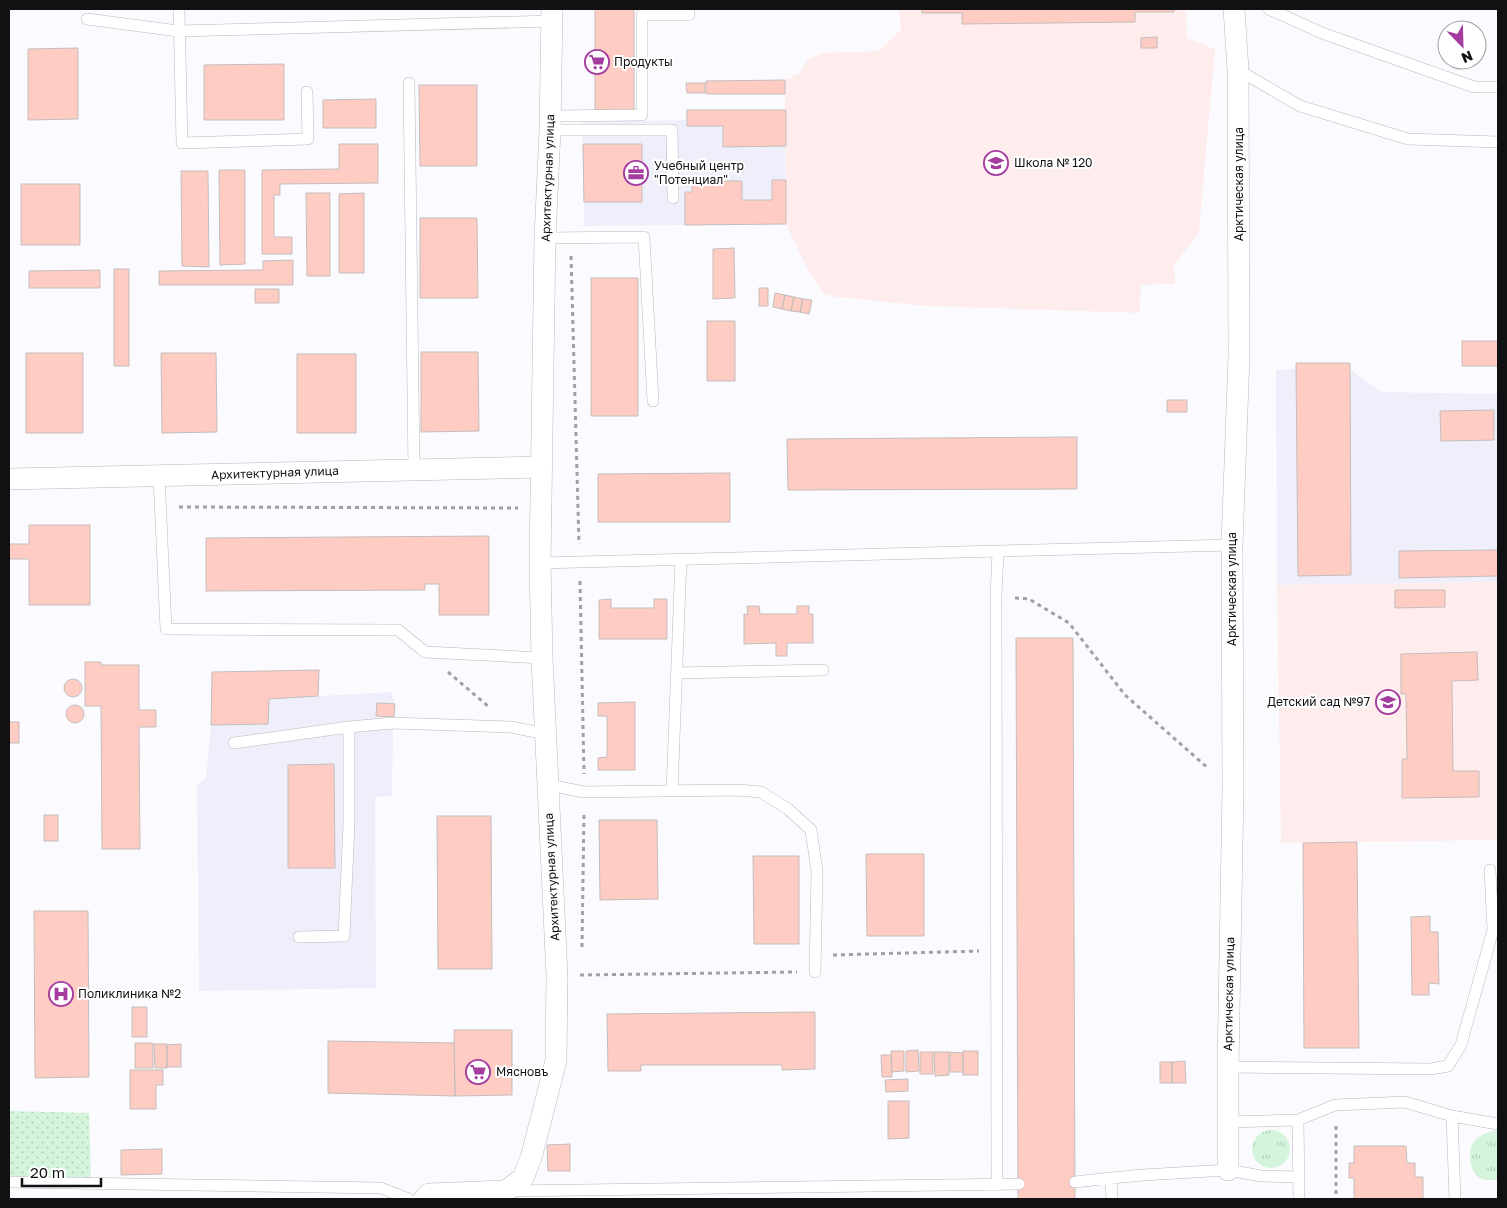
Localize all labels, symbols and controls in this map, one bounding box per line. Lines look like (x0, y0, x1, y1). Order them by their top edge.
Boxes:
north arrow (1437, 20, 1487, 70)
text: N (1459, 48, 1475, 67)
supermarket icon: Продукты (584, 49, 610, 75)
place label: Продукты (614, 54, 673, 69)
street label: Архитектурная улица (538, 114, 557, 242)
street label: Арктическая улица (1231, 127, 1246, 241)
school or university icon: Школа № 120 (983, 150, 1009, 176)
place label: Школа № 120 (1014, 155, 1093, 170)
place label: Учебный центр "Потенциал" (654, 158, 744, 187)
office icon: Учебный центр "Потенциал" (623, 160, 649, 186)
street label: Архитектурная улица (211, 463, 339, 482)
street label: Арктическая улица (1224, 532, 1239, 646)
school or university icon: Детский сад №97 (1375, 689, 1401, 715)
place label: Детский сад №97 (1267, 694, 1370, 709)
street label: Архитектурная улица (541, 813, 562, 941)
street label: Арктическая улица (1220, 937, 1237, 1051)
hospital icon: Поликлиника №2 (48, 981, 74, 1007)
place label: Поликлиника №2 (78, 986, 181, 1001)
supermarket icon: Мясновъ (465, 1059, 491, 1085)
place label: Мясновъ (496, 1064, 548, 1079)
scale bar (22, 1156, 101, 1188)
text: 20 m (30, 1163, 65, 1181)

